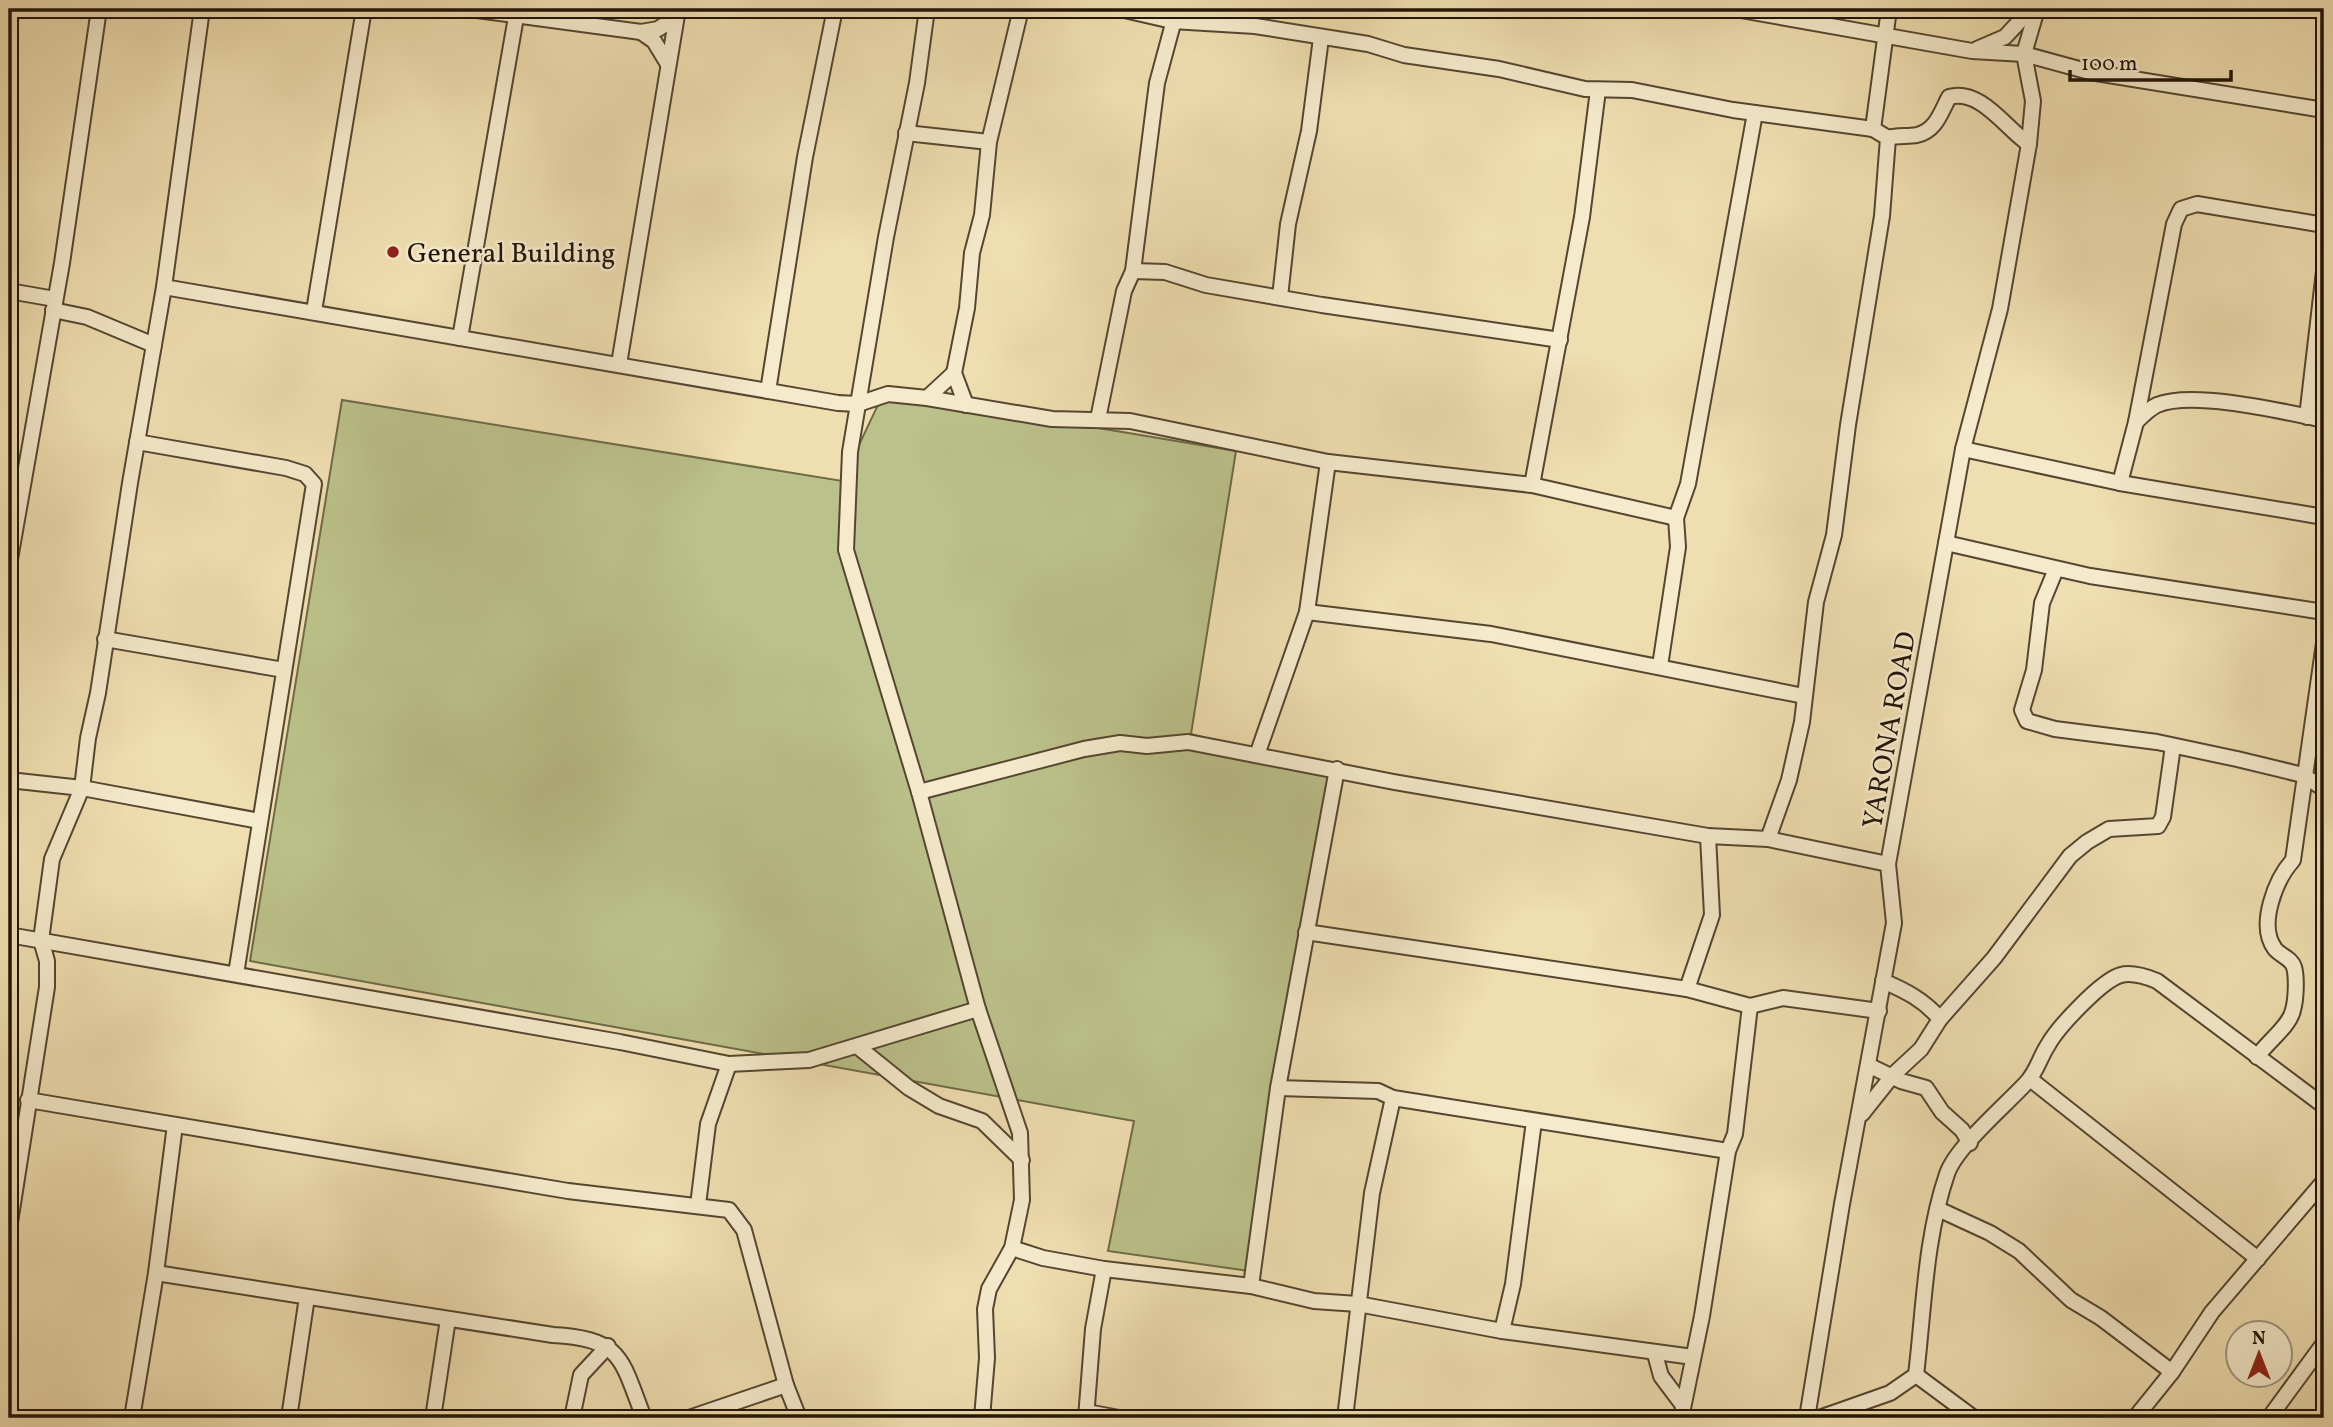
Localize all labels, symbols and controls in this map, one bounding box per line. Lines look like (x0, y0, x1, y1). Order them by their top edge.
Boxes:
scale bar (2070, 38, 2232, 82)
text: 100 m (2081, 50, 2138, 79)
place label: General Building (407, 235, 616, 274)
marker: General Building (385, 244, 401, 260)
street label: YARONA ROAD (1854, 629, 1927, 832)
north arrow (2224, 1318, 2294, 1388)
text: N (2252, 1326, 2266, 1352)

